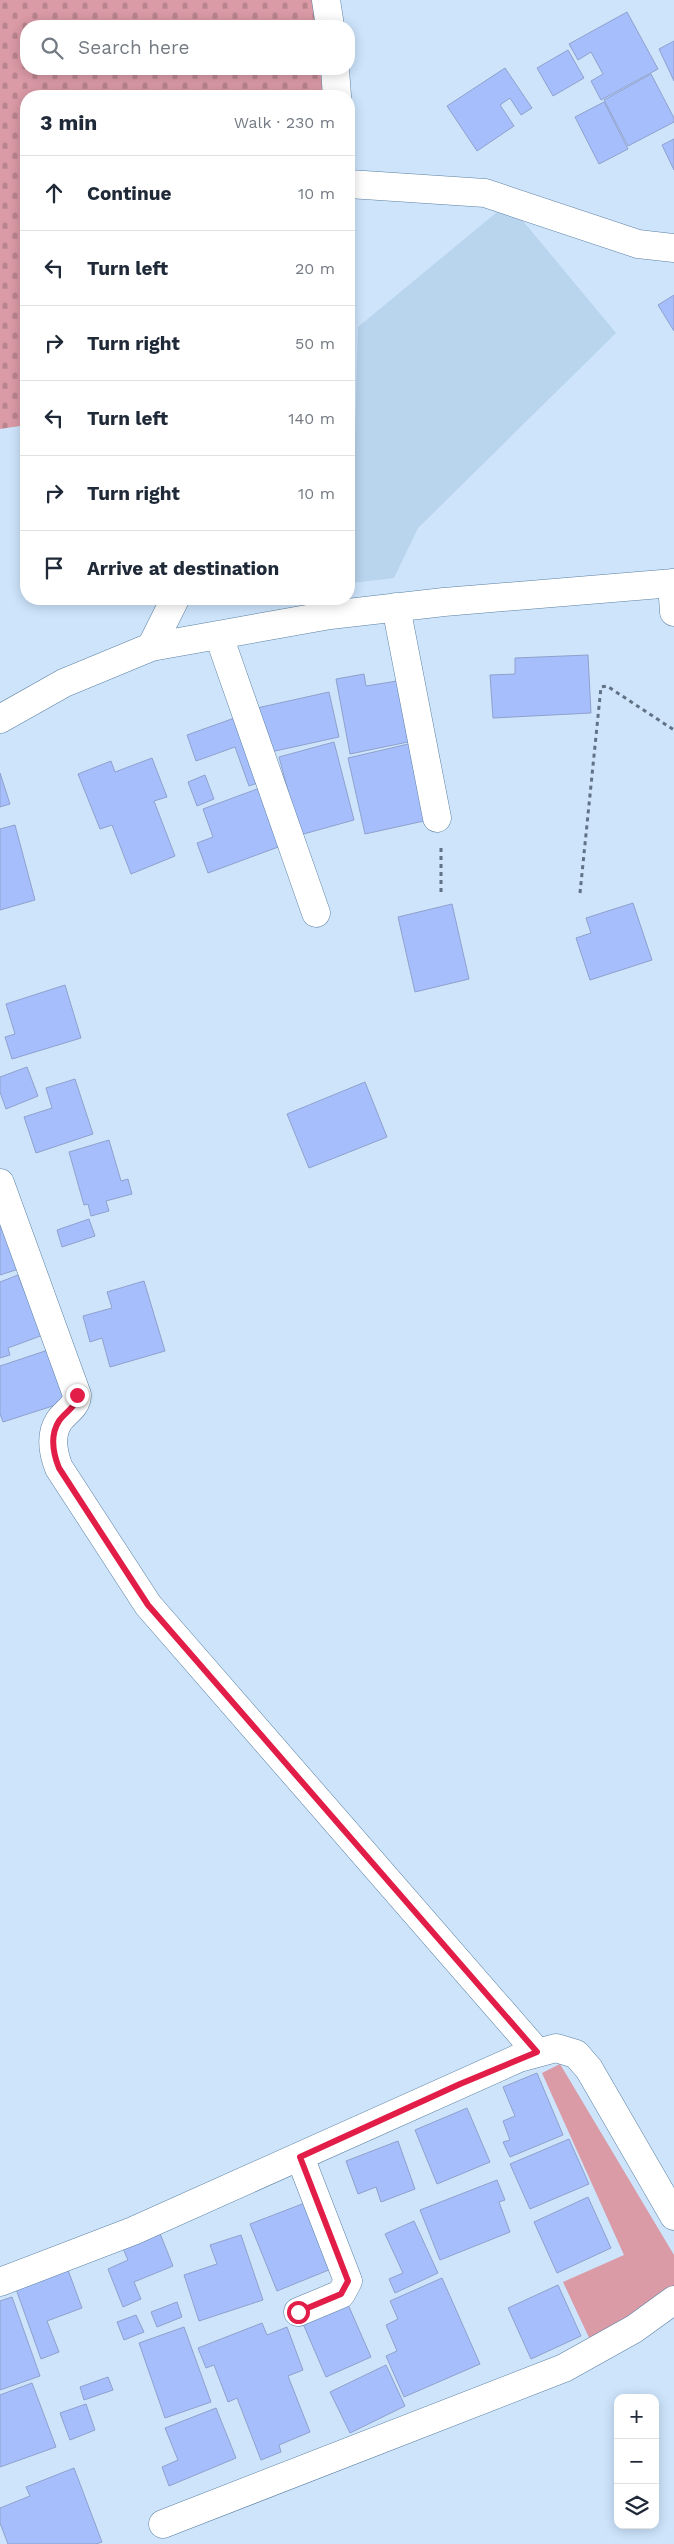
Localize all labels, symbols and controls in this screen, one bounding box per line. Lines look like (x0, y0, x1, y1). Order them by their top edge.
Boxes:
search box (20, 20, 355, 75)
icon: search (38, 34, 66, 62)
text: Search here (78, 36, 189, 59)
text: 3 min (40, 110, 97, 135)
text: Walk · 230 m (234, 113, 335, 132)
icon: ahead (40, 179, 68, 207)
text: Continue (87, 182, 171, 205)
text: 10 m (298, 184, 335, 203)
icon: left (40, 254, 68, 282)
text: Turn left (87, 257, 168, 280)
text: 20 m (295, 259, 335, 278)
icon: right (40, 329, 68, 357)
text: Turn right (87, 332, 180, 355)
text: 50 m (295, 334, 335, 353)
icon: left (40, 404, 68, 432)
text: Turn left (87, 407, 168, 430)
text: 140 m (288, 409, 335, 428)
icon: right (40, 479, 68, 507)
text: Turn right (87, 482, 180, 505)
text: 10 m (298, 484, 335, 503)
icon: arrive (40, 554, 68, 582)
text: Arrive at destination (87, 557, 279, 580)
route end (66, 1384, 89, 1407)
route start (287, 2301, 310, 2324)
map controls (614, 2394, 659, 2529)
button: + (614, 2394, 659, 2439)
button: − (614, 2439, 659, 2484)
button: layers (614, 2484, 659, 2529)

